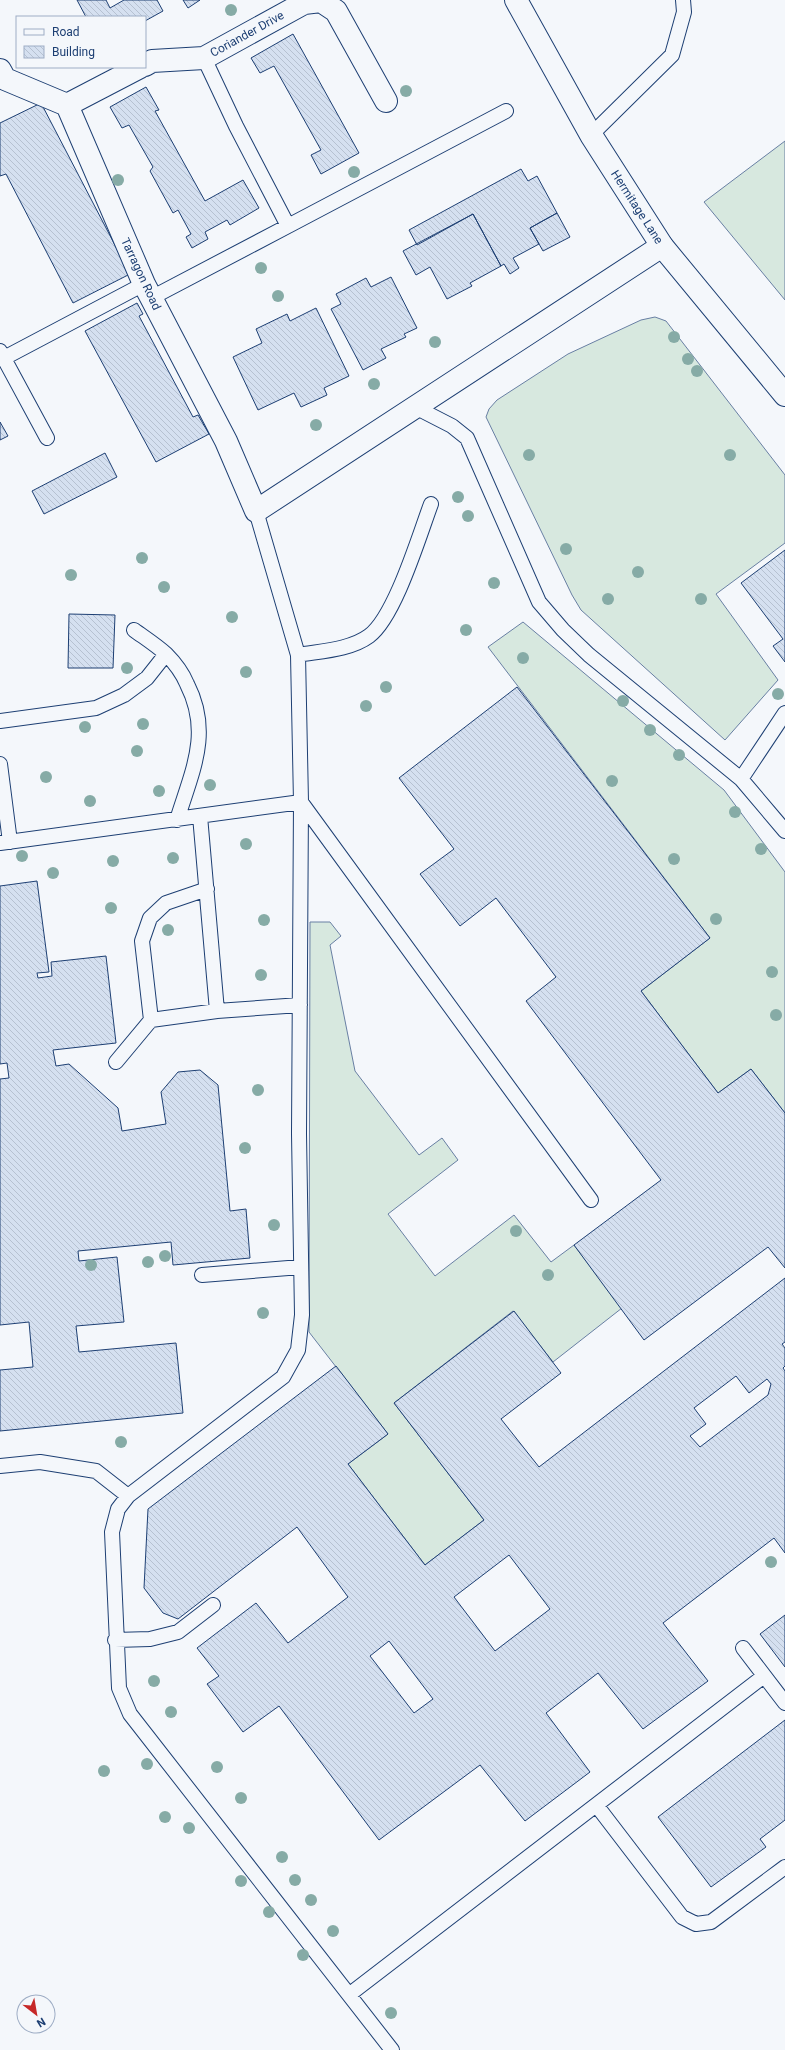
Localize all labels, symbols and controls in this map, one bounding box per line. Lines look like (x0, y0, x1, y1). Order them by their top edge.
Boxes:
street label: Coriander Drive (208, 8, 286, 60)
legend (16, 16, 146, 68)
text: Road (52, 25, 80, 39)
text: Building (52, 45, 95, 59)
street label: Hermitage Lane (608, 168, 666, 246)
street label: Tarragon Road (118, 236, 164, 312)
north arrow (16, 1994, 56, 2034)
text: N (34, 2015, 48, 2030)

